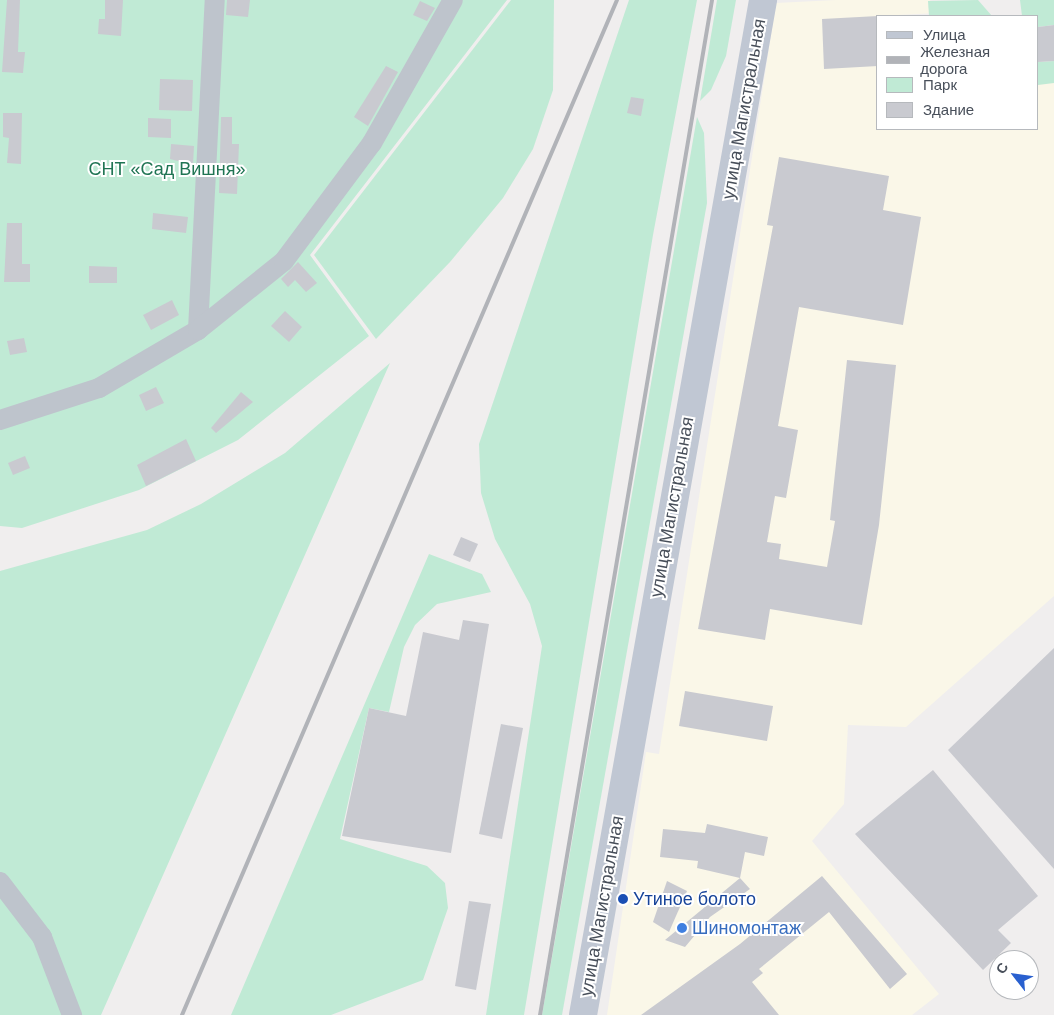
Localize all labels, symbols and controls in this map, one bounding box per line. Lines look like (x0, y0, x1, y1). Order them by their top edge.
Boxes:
legend (876, 15, 1039, 130)
street label: улица Магистральная (717, 17, 771, 201)
text: Улица (923, 26, 966, 43)
text: Железная дорога (920, 43, 990, 77)
text: Парк (923, 76, 957, 93)
text: Здание (923, 101, 974, 118)
park label: СНТ «Сад Вишня» (89, 158, 245, 180)
street label: улица Магистральная (645, 415, 699, 599)
street label: улица Магистральная (575, 814, 629, 998)
place label: Утиное болото (633, 888, 756, 910)
marker: Утиное болото (617, 893, 629, 905)
place label: Шиномонтаж (692, 917, 801, 939)
marker: Шиномонтаж (676, 922, 688, 934)
north arrow (989, 950, 1039, 1000)
text: С (992, 960, 1011, 976)

